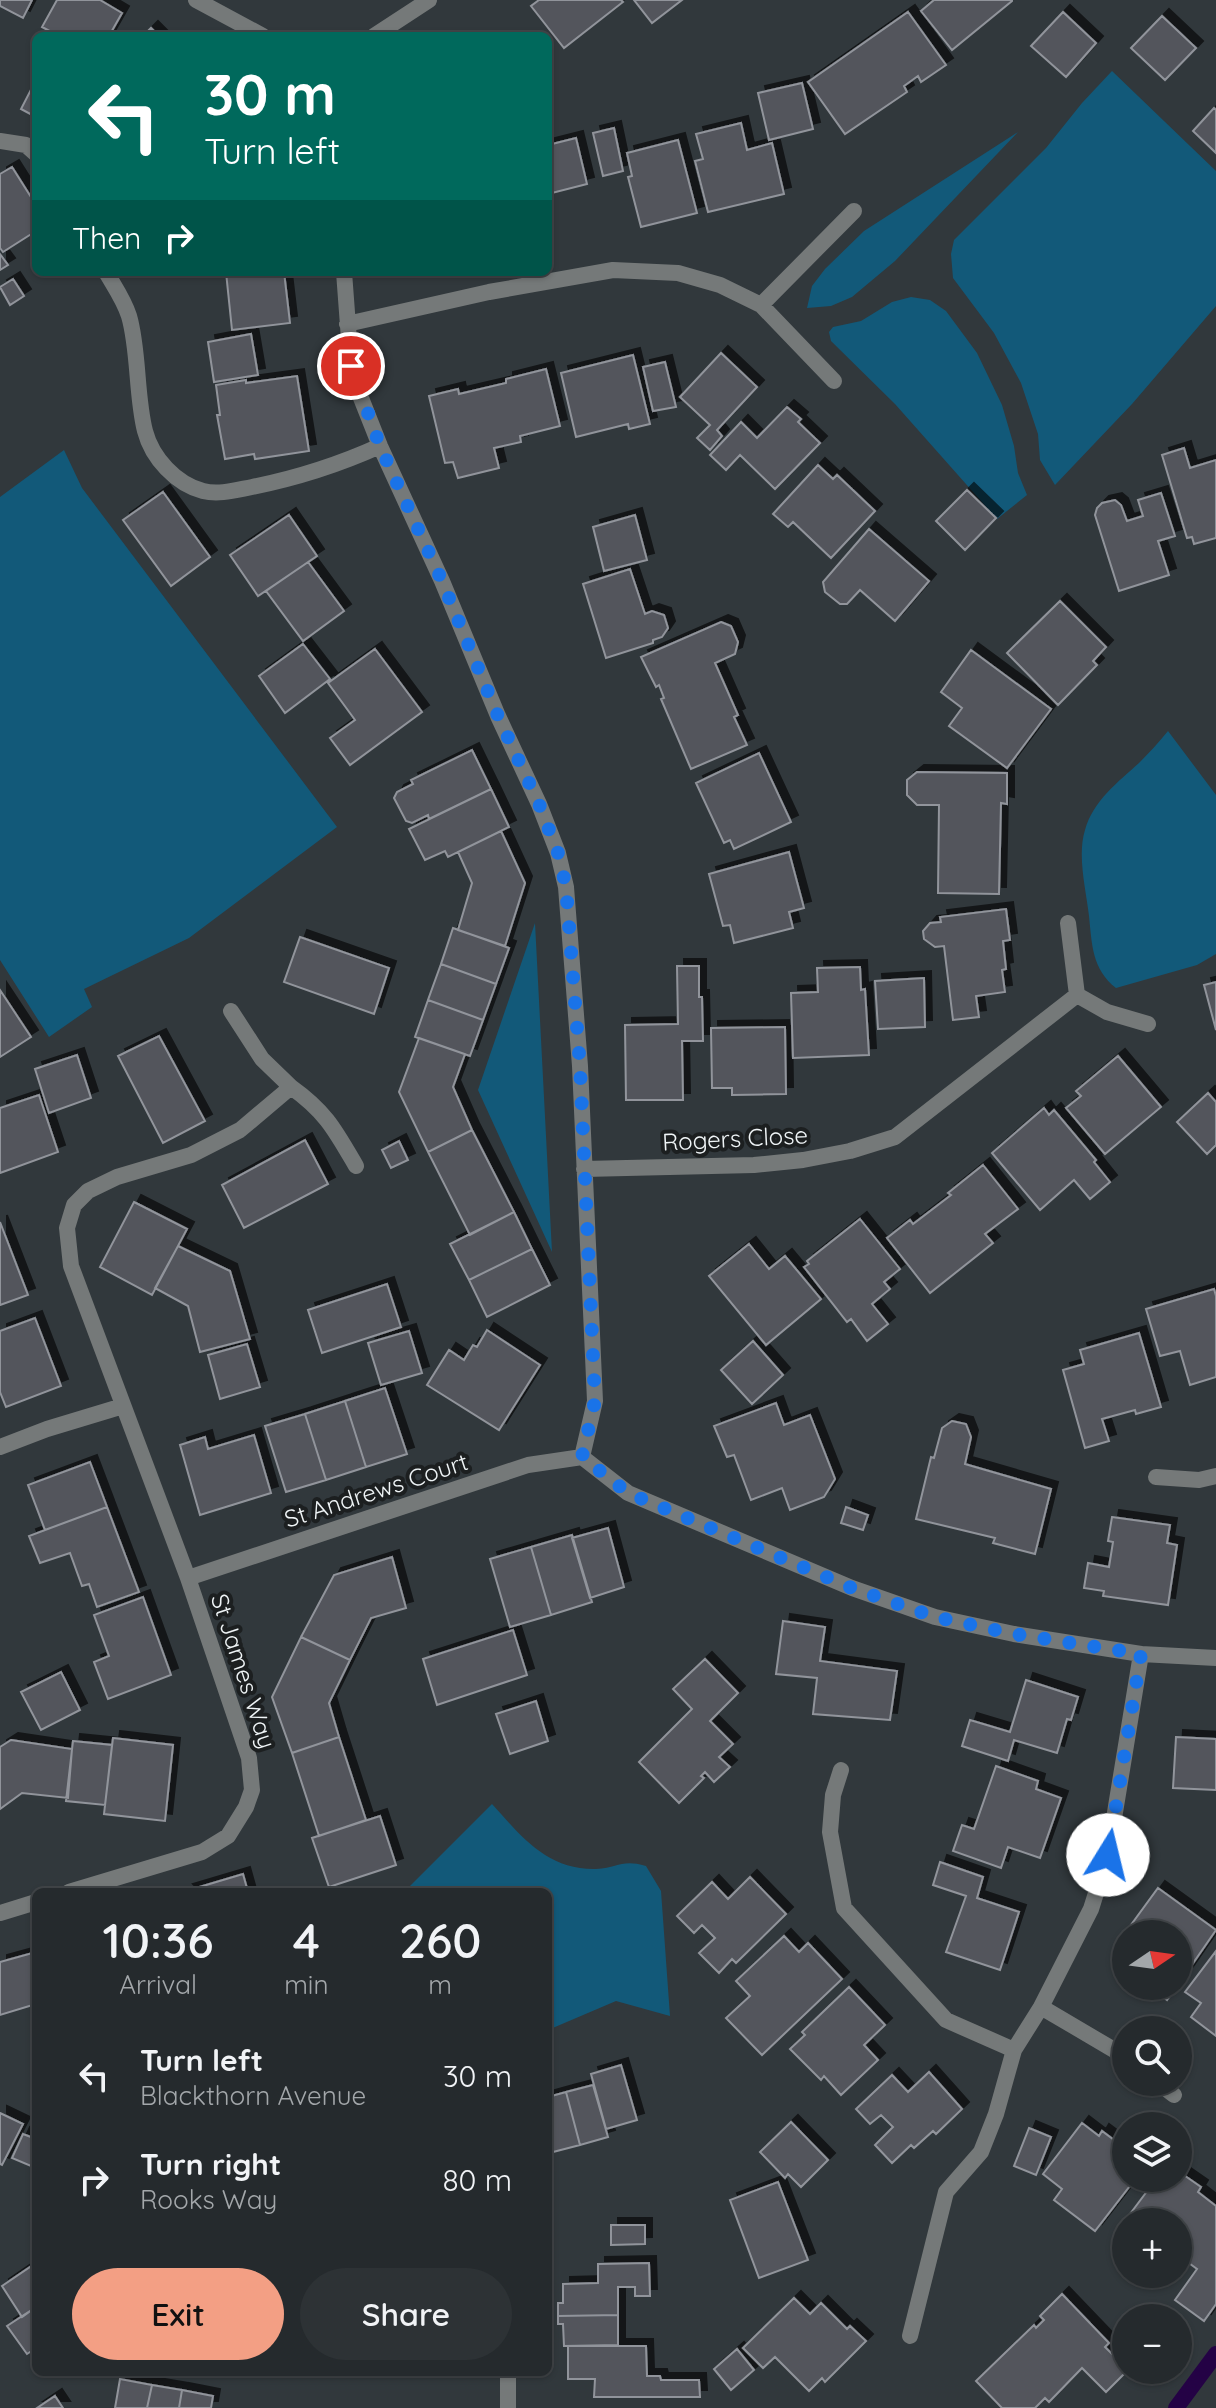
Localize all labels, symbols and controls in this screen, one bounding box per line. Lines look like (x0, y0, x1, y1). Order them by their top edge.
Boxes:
text: 30 m (204, 59, 336, 129)
icon: left (72, 64, 176, 168)
text: Turn left (204, 128, 340, 173)
icon: right (157, 216, 201, 260)
text: Then (72, 219, 141, 257)
pin (317, 332, 385, 400)
icon: arrive (329, 344, 373, 388)
street label: Rogers Close (661, 1119, 809, 1157)
street label: St Andrews Court (280, 1446, 472, 1534)
street label: St James Way (205, 1590, 283, 1752)
position arrow (1066, 1813, 1150, 1897)
text: 10:36 (102, 1910, 214, 1970)
text: 4 (293, 1910, 320, 1970)
text: 260 (399, 1910, 482, 1970)
north arrow (1112, 1920, 1192, 2000)
map controls (1112, 1920, 1192, 2384)
text: Arrival (119, 1968, 197, 2001)
text: min (284, 1968, 328, 2001)
text: m (428, 1968, 452, 2001)
button: search (1112, 2016, 1192, 2096)
text: Turn left (140, 2041, 263, 2079)
icon: left (72, 2054, 116, 2098)
text: 30 m (443, 2057, 512, 2095)
text: Blackthorn Avenue (140, 2079, 366, 2112)
button: layers (1112, 2112, 1192, 2192)
text: Turn right (140, 2145, 281, 2183)
icon: right (72, 2158, 116, 2202)
text: 80 m (442, 2161, 512, 2199)
text: Rooks Way (140, 2183, 277, 2216)
button: + (1112, 2208, 1192, 2288)
button: Exit (72, 2268, 284, 2360)
button: Share (300, 2268, 512, 2360)
button: − (1112, 2304, 1192, 2384)

